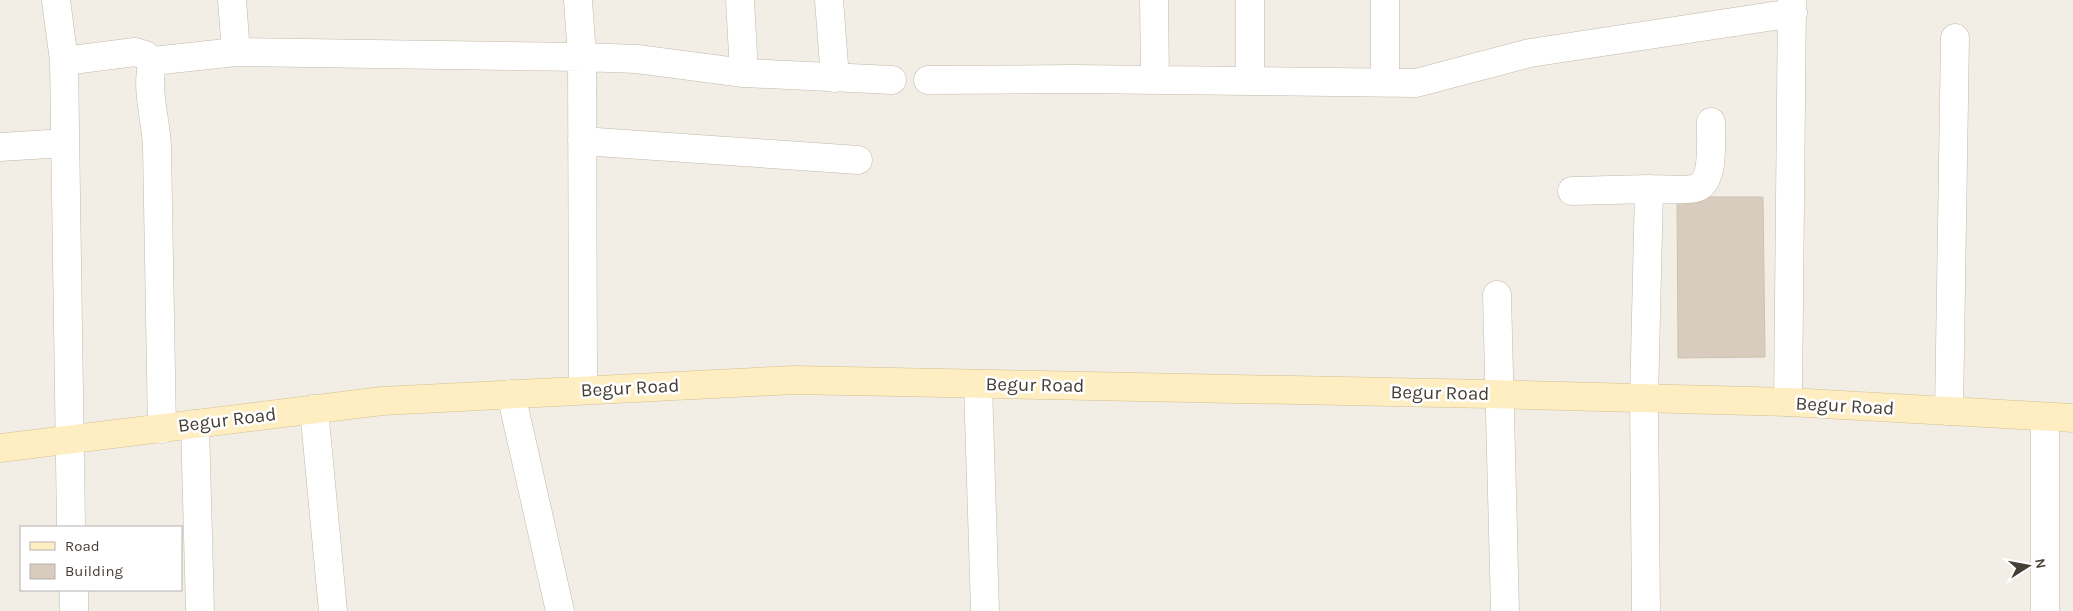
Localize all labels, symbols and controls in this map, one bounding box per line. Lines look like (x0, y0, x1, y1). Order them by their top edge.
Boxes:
street label: Begur Road (985, 373, 1085, 397)
street label: Begur Road (580, 374, 680, 402)
street label: Begur Road (1390, 381, 1490, 405)
street label: Begur Road (1795, 392, 1895, 420)
street label: Begur Road (177, 403, 277, 437)
legend (20, 526, 182, 591)
text: Road (65, 537, 100, 555)
north arrow (2003, 541, 2053, 591)
text: N (2031, 557, 2050, 570)
text: Building (65, 562, 123, 580)

